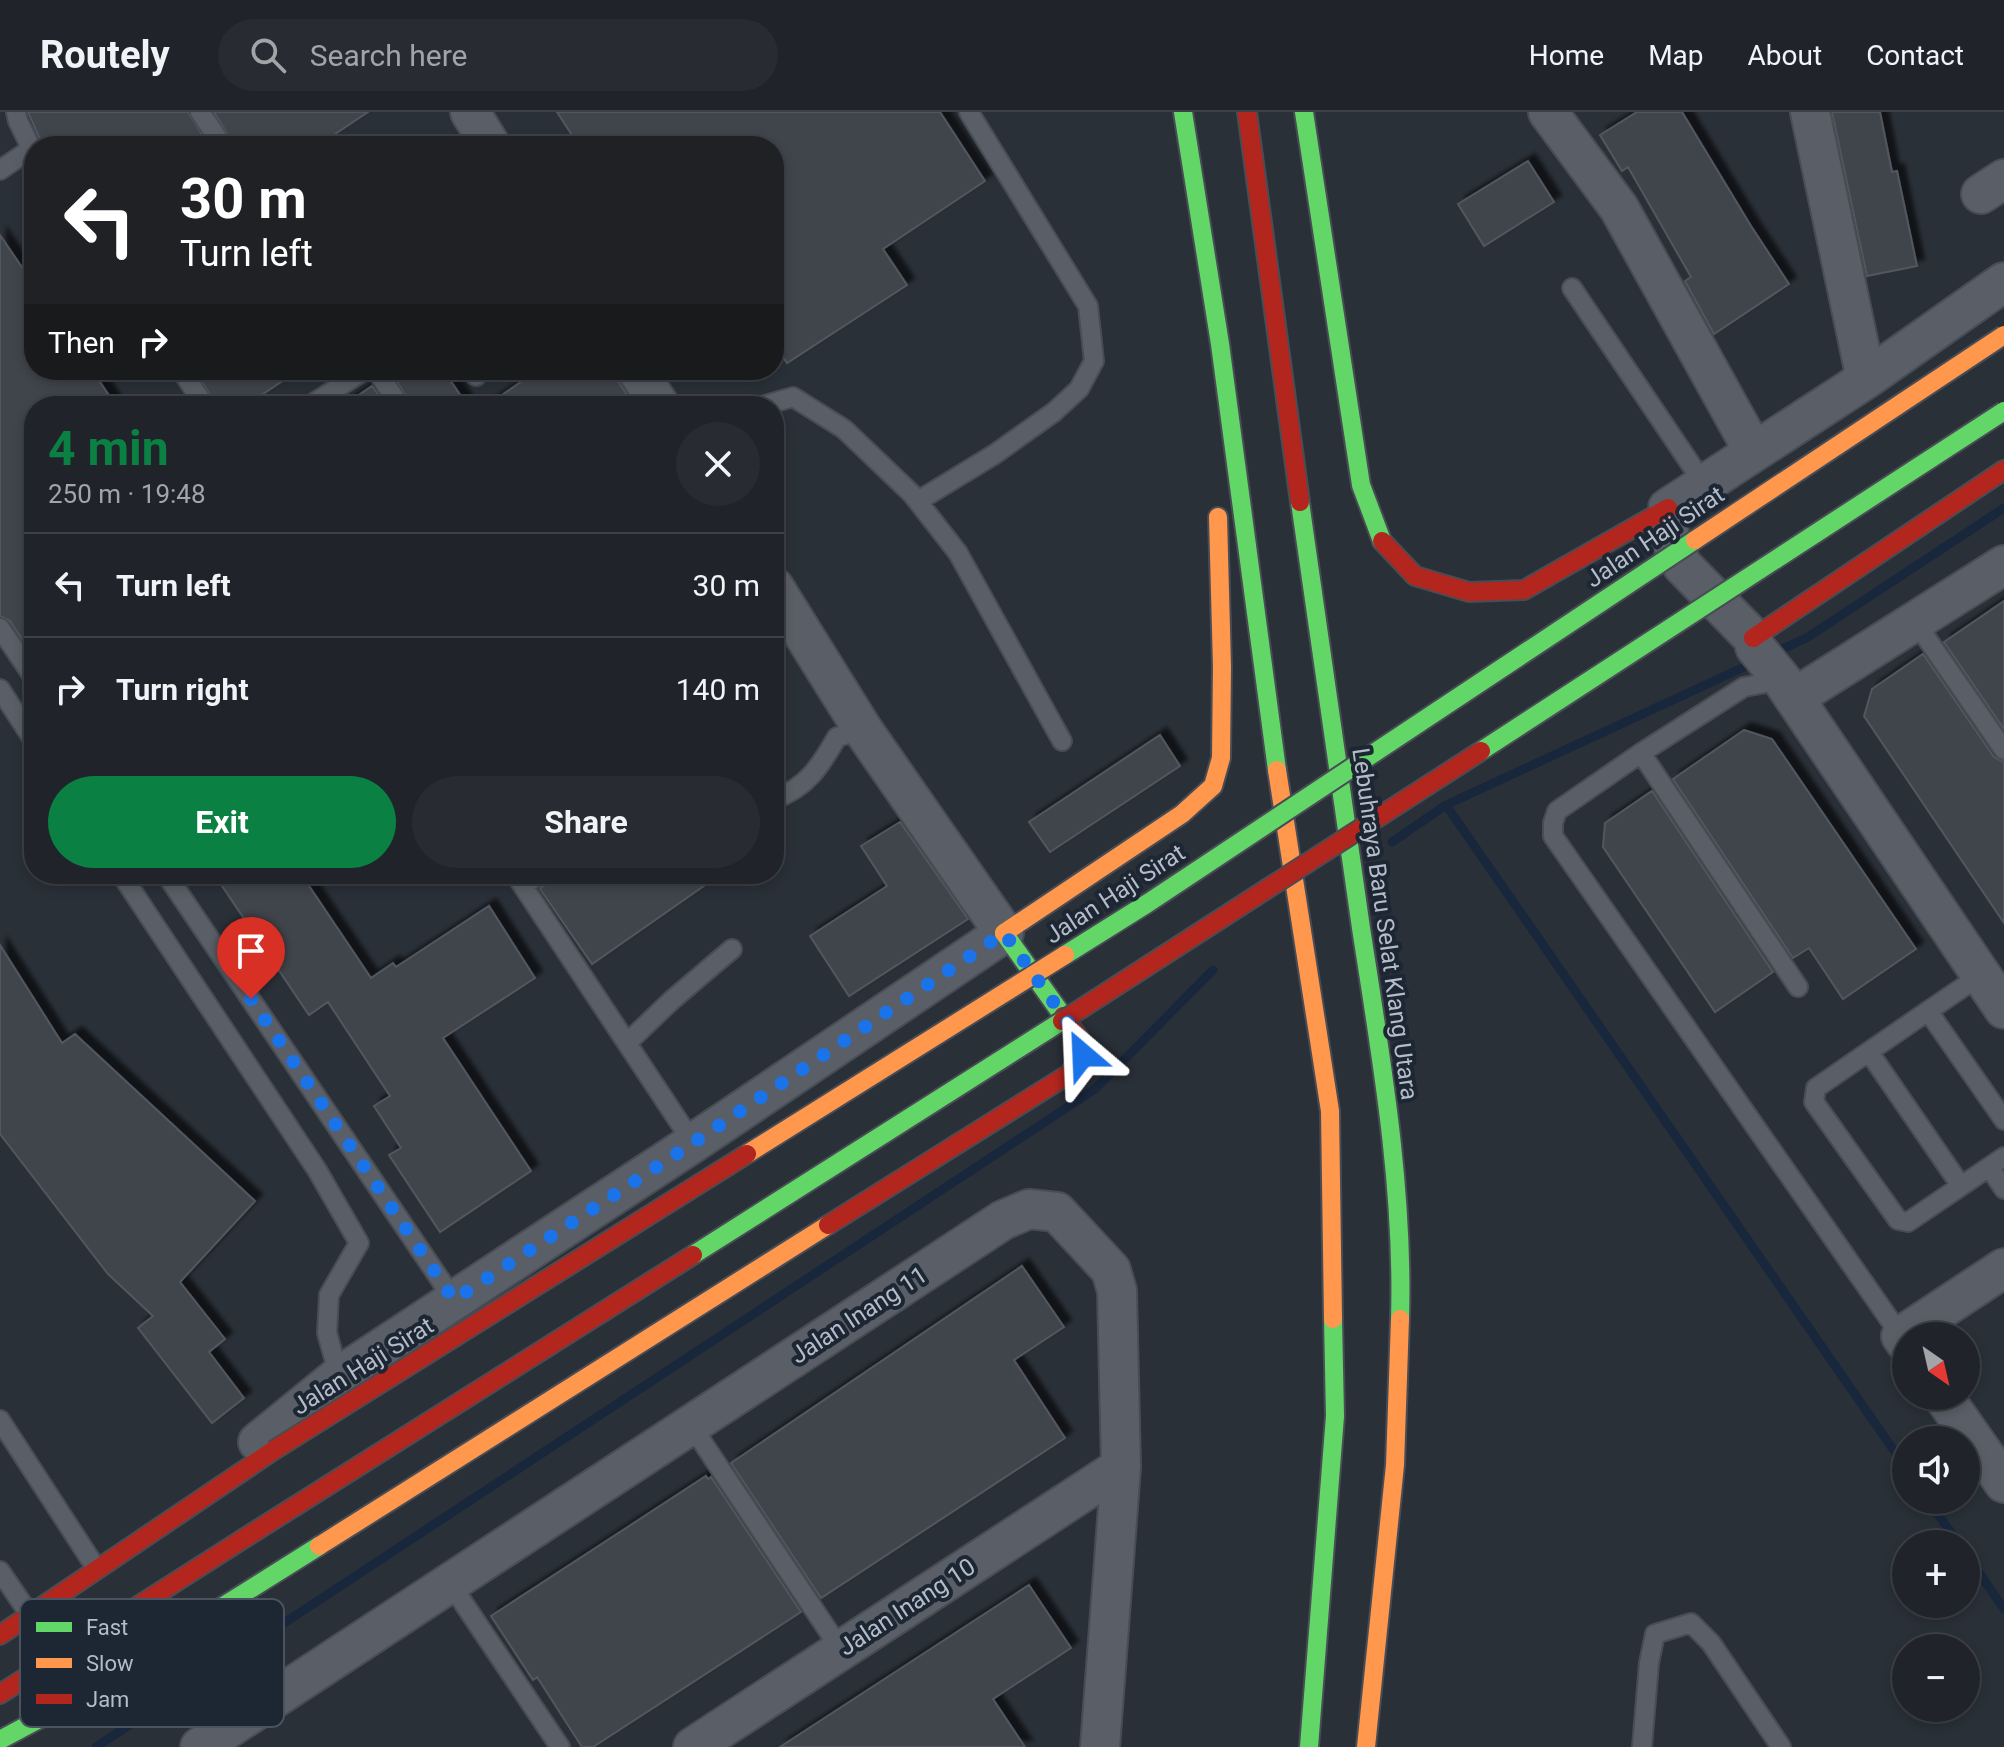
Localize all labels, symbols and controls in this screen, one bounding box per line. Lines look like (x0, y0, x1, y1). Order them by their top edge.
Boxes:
search box (218, 19, 778, 91)
text: Routely (40, 33, 170, 77)
icon: search (246, 33, 290, 77)
text: Search here (310, 38, 467, 73)
text: Home (1529, 39, 1604, 72)
text: Map (1648, 39, 1704, 72)
text: About (1748, 39, 1822, 72)
text: Contact (1866, 39, 1964, 72)
text: 30 m (180, 166, 307, 232)
icon: left (48, 168, 152, 272)
text: Turn left (180, 233, 313, 275)
icon: right (131, 320, 175, 364)
text: Then (48, 325, 115, 360)
text: 4 min (48, 420, 169, 477)
button: close (676, 422, 760, 506)
text: 250 m · 19:48 (48, 479, 206, 509)
street label: Jalan Haji Sirat (1581, 480, 1730, 594)
icon: left (48, 563, 92, 607)
text: Turn left (116, 568, 231, 603)
text: 30 m (693, 568, 760, 603)
icon: right (48, 667, 92, 711)
text: Turn right (116, 672, 249, 707)
text: 140 m (676, 672, 760, 707)
street label: Lebuhraya Baru Selat Klang Utara (1346, 746, 1424, 1102)
button: Exit (48, 776, 396, 868)
button: Share (412, 776, 760, 868)
street label: Jalan Haji Sirat (1040, 838, 1190, 950)
pin (217, 917, 285, 999)
icon: arrive (229, 929, 273, 973)
position arrow (1041, 1013, 1125, 1097)
street label: Jalan Inang 11 (786, 1261, 932, 1369)
street label: Jalan Haji Sirat (287, 1311, 439, 1420)
north arrow (1892, 1322, 1980, 1410)
map controls (1892, 1322, 1980, 1722)
button: sound (1892, 1426, 1980, 1514)
button: + (1892, 1530, 1980, 1618)
street label: Jalan Inang 10 (834, 1553, 980, 1661)
legend (20, 1599, 284, 1727)
text: Fast (86, 1615, 128, 1640)
button: − (1892, 1634, 1980, 1722)
text: Slow (86, 1651, 134, 1676)
text: Jam (86, 1687, 129, 1712)

